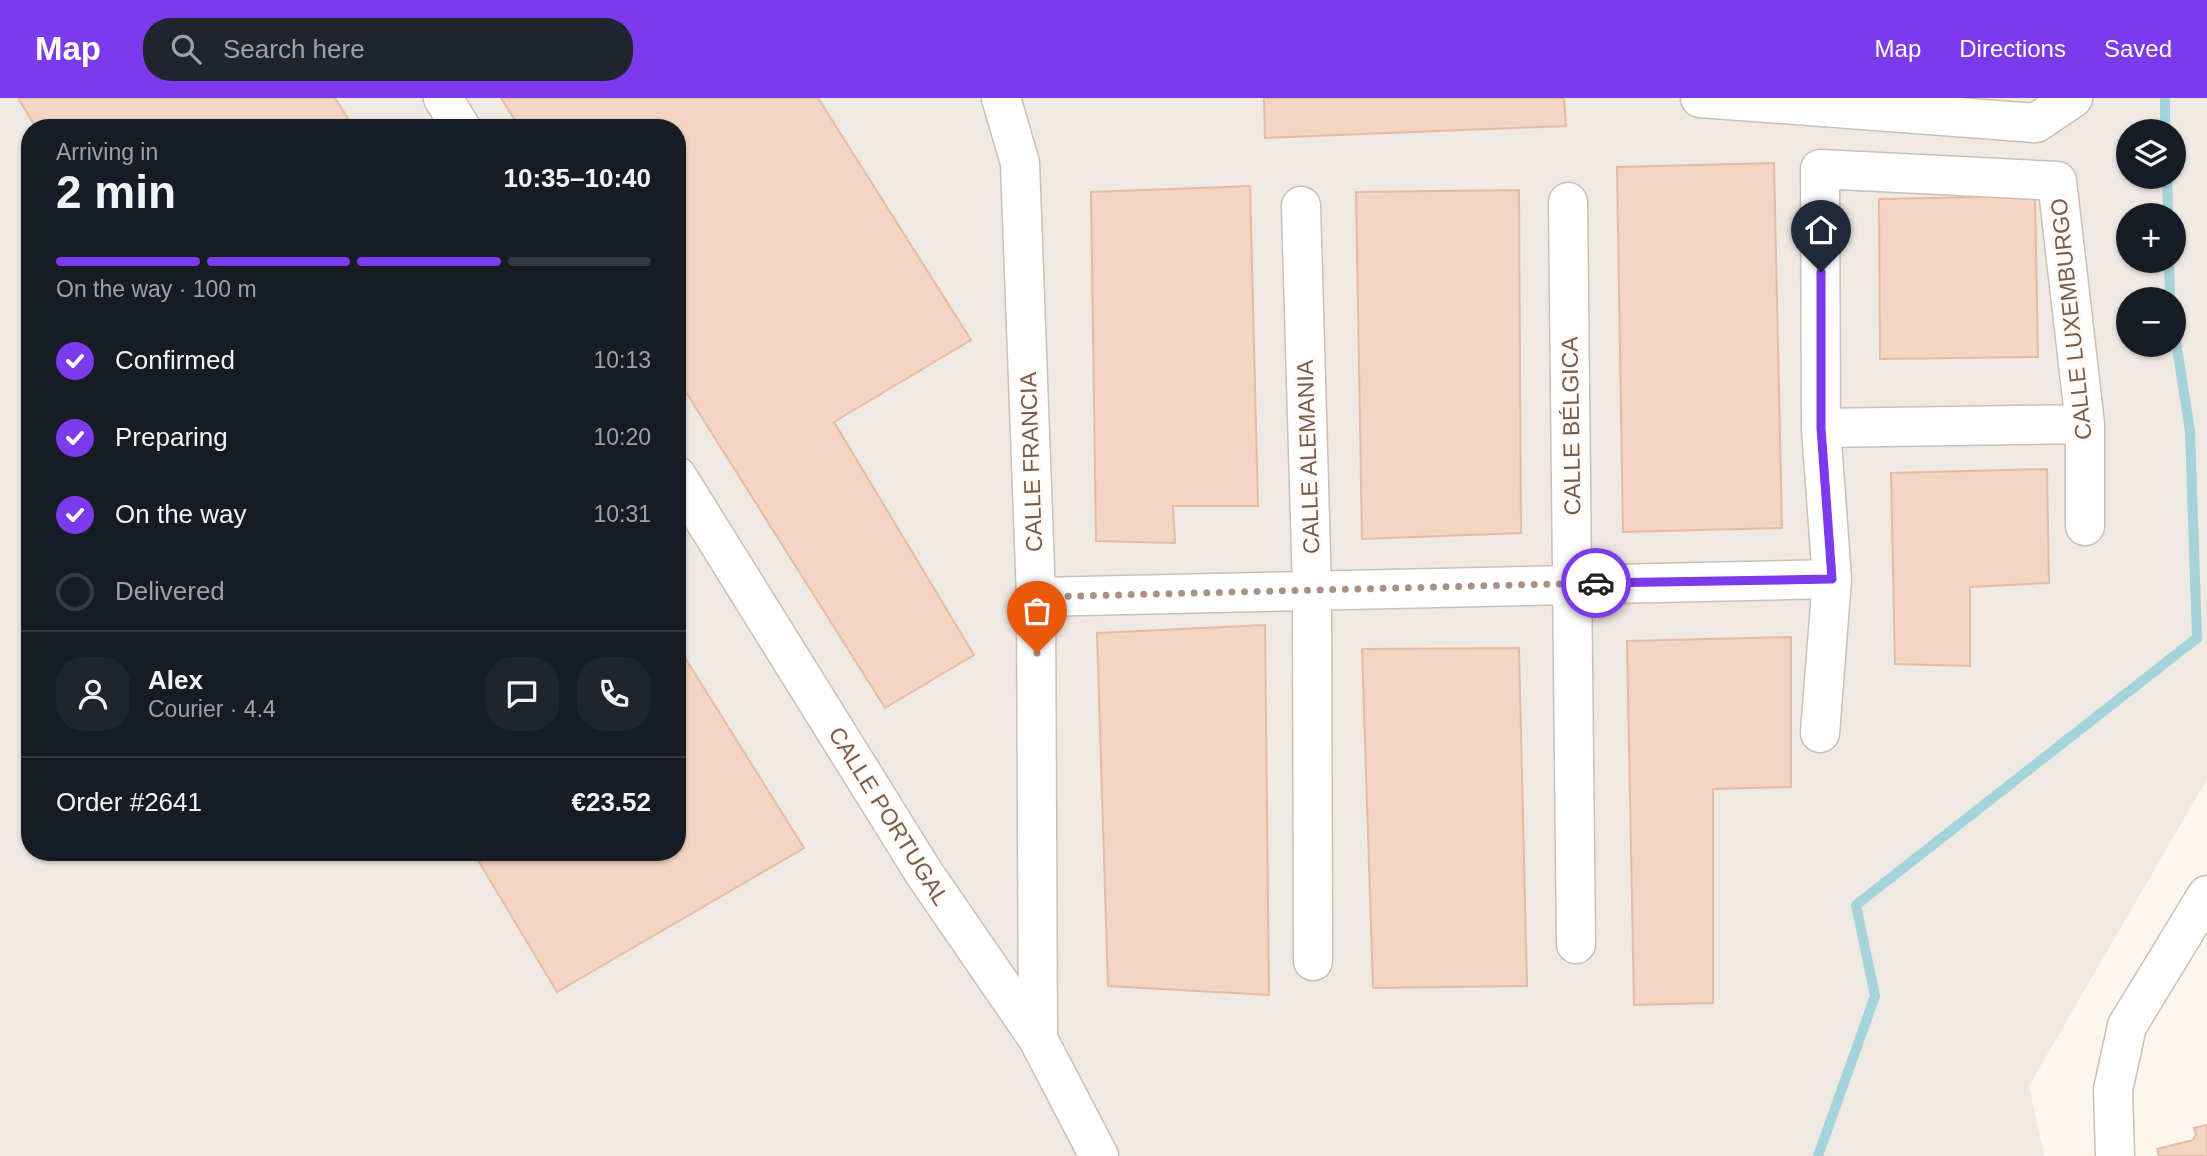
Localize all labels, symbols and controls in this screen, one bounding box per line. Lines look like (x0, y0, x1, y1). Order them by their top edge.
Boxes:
search box (143, 18, 633, 81)
text: Map (35, 30, 101, 67)
icon: search (167, 30, 205, 68)
text: Search here (223, 34, 365, 64)
text: Map (1875, 35, 1921, 62)
text: Directions (1959, 35, 2066, 62)
text: Saved (2104, 35, 2172, 62)
map controls (2116, 119, 2186, 357)
button: layers (2116, 119, 2186, 189)
text: Arriving in (56, 139, 158, 165)
text: 10:35–10:40 (504, 163, 651, 193)
text: 2 min (56, 166, 176, 218)
street label: CALLE LUXEMBURGO (2045, 197, 2097, 441)
pin (1791, 200, 1851, 272)
button: + (2116, 203, 2186, 273)
icon: home (1802, 211, 1840, 249)
text: On the way · 100 m (56, 276, 257, 302)
button: − (2116, 287, 2186, 357)
street label: CALLE BÉLGICA (1556, 336, 1586, 516)
icon: check (56, 342, 94, 380)
text: Confirmed (115, 345, 235, 375)
text: 10:13 (593, 347, 651, 373)
street label: CALLE ALEMANIA (1292, 359, 1324, 555)
street label: CALLE FRANCIA (1015, 371, 1047, 553)
icon: check (56, 419, 94, 457)
text: Preparing (115, 422, 228, 452)
text: 10:20 (593, 424, 651, 450)
icon: check (56, 496, 94, 534)
text: On the way (115, 499, 247, 529)
text: 10:31 (593, 501, 651, 527)
courier (1561, 548, 1631, 618)
icon: car (1577, 564, 1615, 602)
text: Delivered (115, 576, 225, 606)
pin (1007, 581, 1067, 653)
icon: bag (1018, 592, 1056, 630)
button: person (56, 657, 130, 731)
button: chat (485, 657, 559, 731)
button: phone (577, 657, 651, 731)
text: Alex (148, 665, 203, 695)
text: Courier · 4.4 (148, 696, 276, 722)
street label: CALLE PORTUGAL (824, 722, 955, 910)
text: Order #2641 (56, 787, 202, 817)
text: €23.52 (571, 787, 651, 817)

